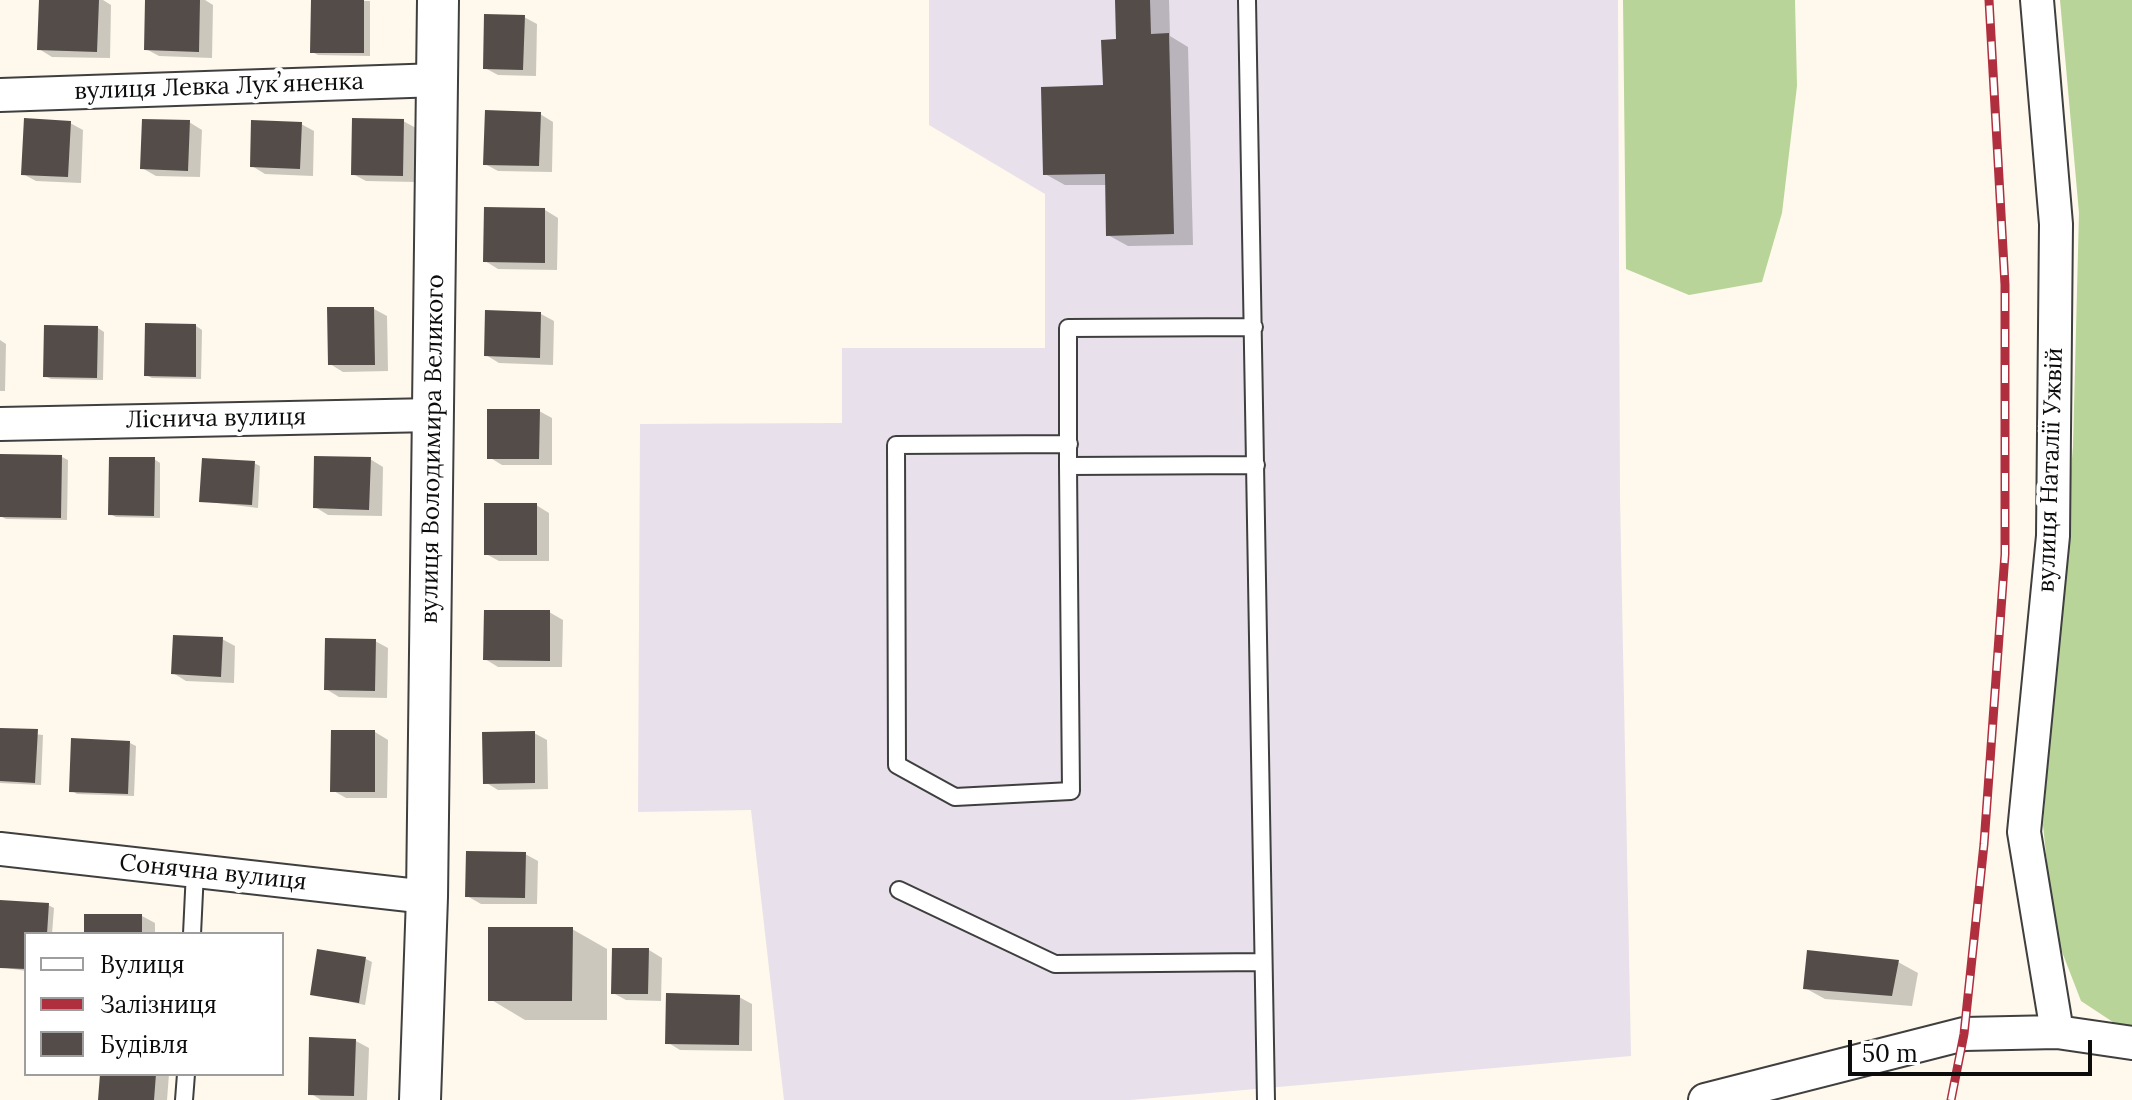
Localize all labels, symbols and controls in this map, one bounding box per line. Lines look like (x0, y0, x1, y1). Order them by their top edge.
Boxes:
street label: вулиця Левка Лукʼяненка (74, 68, 364, 106)
street label: вулиця Володимира Великого (416, 274, 450, 624)
street label: вулиця Наталії Ужвій (2032, 347, 2070, 593)
street label: Ліснича вулиця (126, 403, 306, 435)
street label: Сонячна вулиця (118, 849, 308, 897)
legend (24, 932, 284, 1076)
text: Вулиця (100, 949, 185, 980)
text: Залізниця (100, 989, 217, 1020)
scale bar (1852, 1024, 2096, 1074)
text: Будівля (100, 1029, 188, 1060)
text: 50 m (1862, 1038, 1918, 1069)

